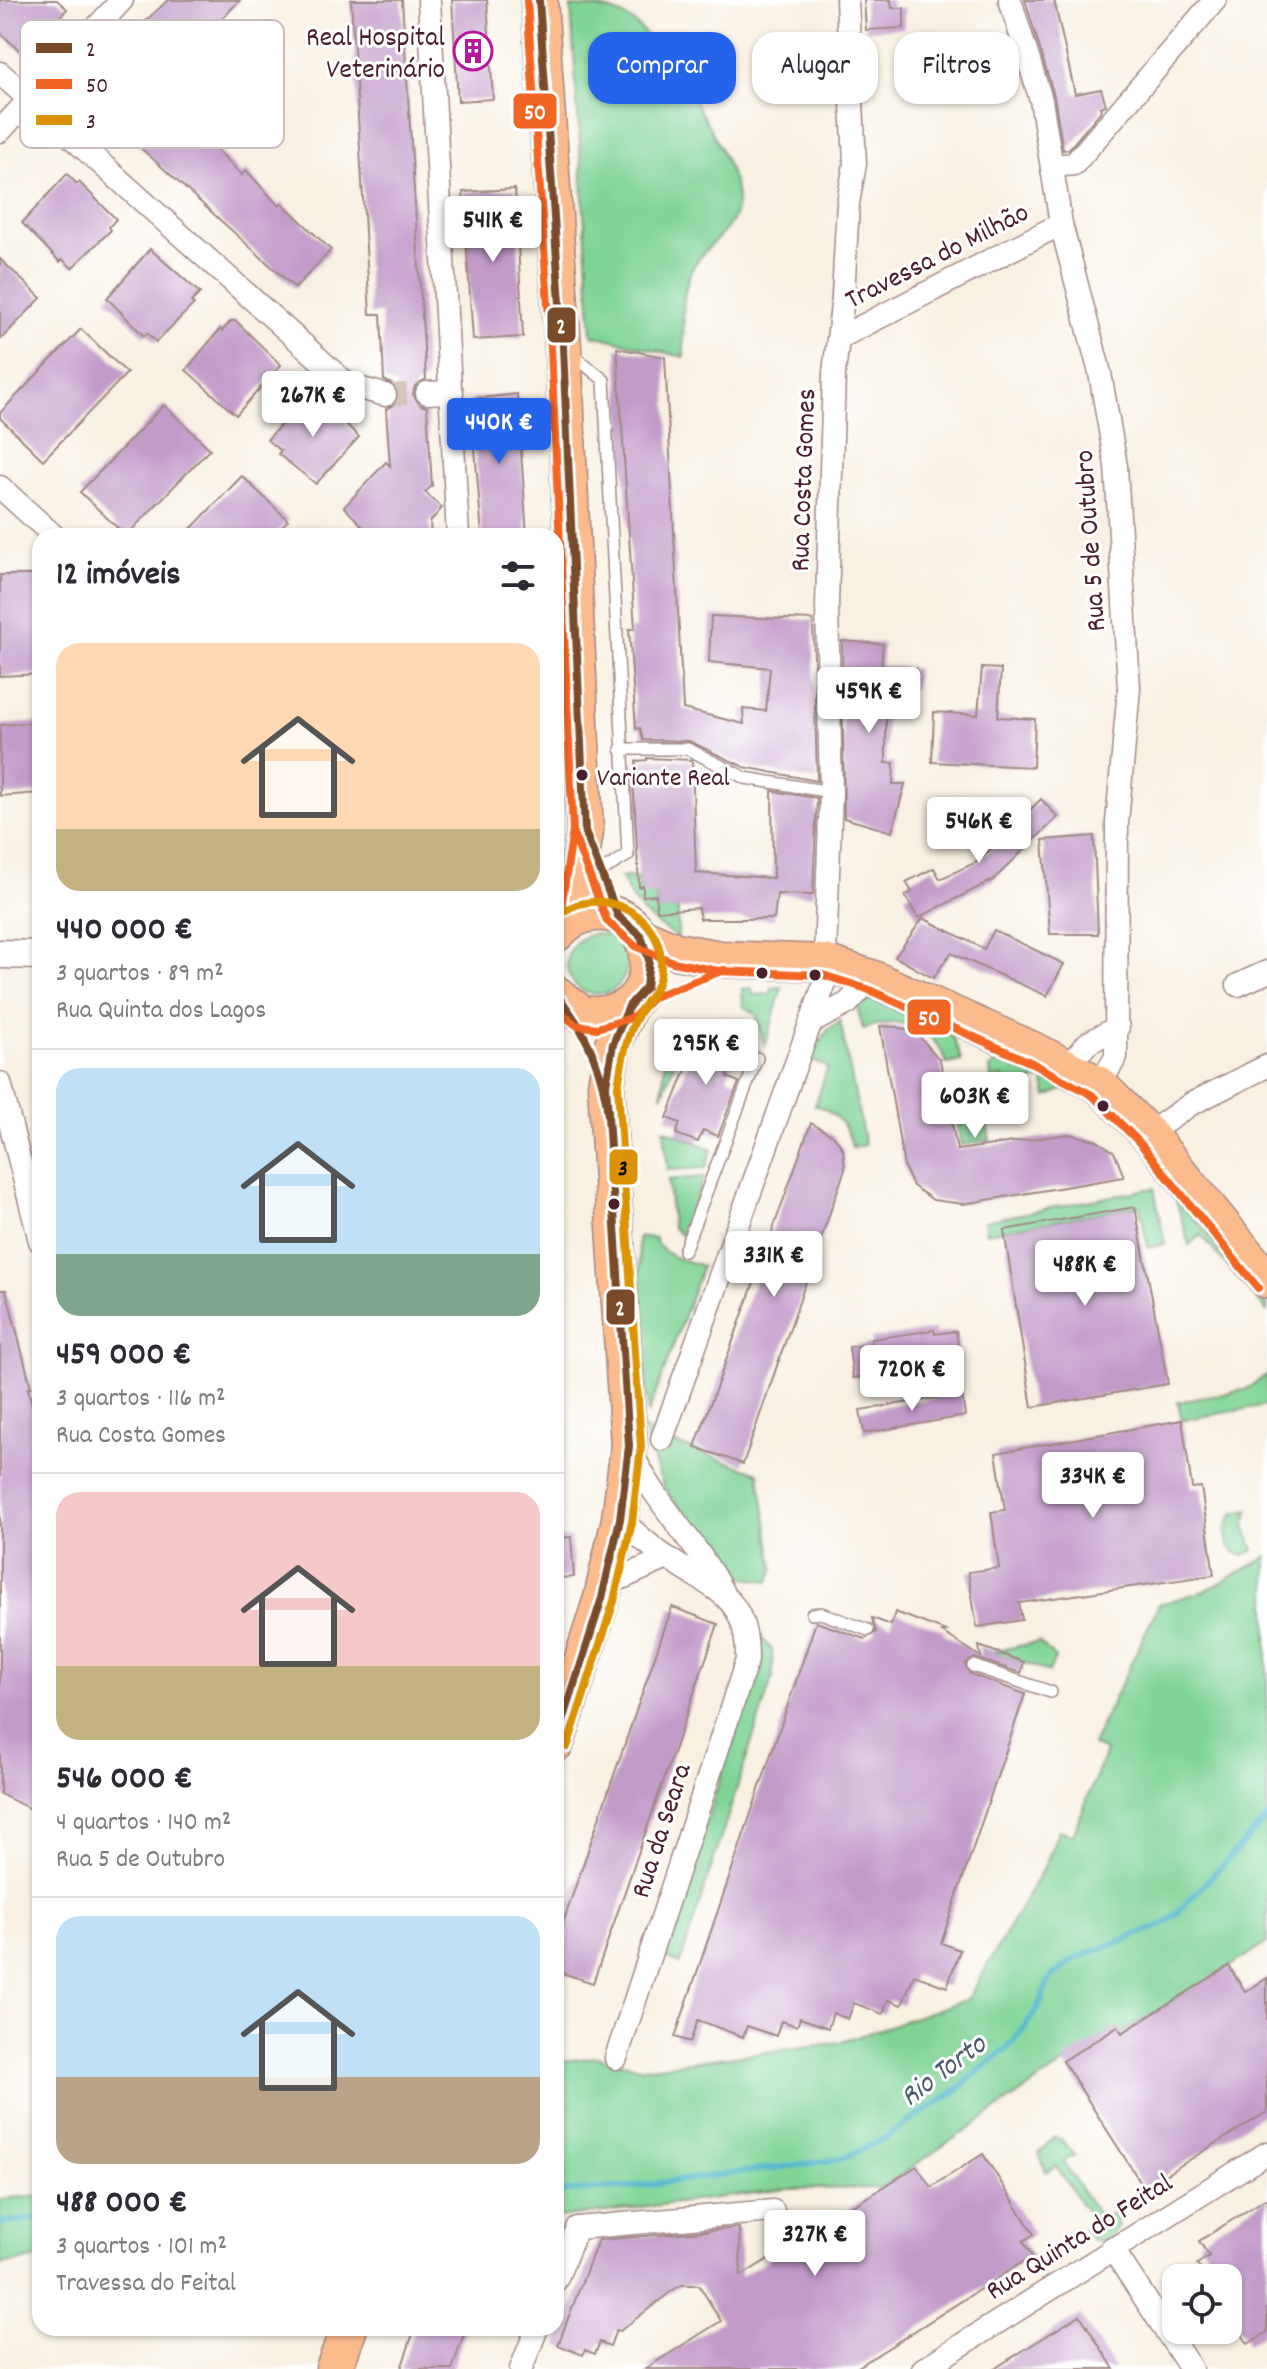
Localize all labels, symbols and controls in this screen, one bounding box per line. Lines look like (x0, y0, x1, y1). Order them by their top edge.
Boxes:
legend (20, 20, 284, 148)
place label: Real Hospital Veterinário (306, 20, 445, 92)
building icon: Real Hospital Veterinário (452, 30, 494, 72)
chip: Comprar (588, 32, 736, 104)
chip: Alugar (752, 32, 878, 104)
chip: Filtros (894, 32, 1019, 104)
text: 2 (86, 36, 96, 67)
text: 50 (86, 72, 108, 103)
line badge: 50 (512, 92, 558, 130)
text: 50 (524, 99, 546, 130)
text: 3 (86, 108, 96, 139)
street label: Travessa do Milhão (840, 195, 1037, 322)
pin: 541K € (428, 196, 558, 264)
text: 541K € (463, 203, 524, 240)
line badge: 2 (546, 306, 577, 344)
text: 2 (556, 313, 566, 344)
pin: 267K € (248, 371, 378, 439)
text: 267K € (280, 378, 346, 415)
street label: Rua Costa Gomes (783, 388, 829, 572)
pin: 440K € (434, 398, 564, 466)
text: 440K € (465, 405, 533, 442)
street label: Rua 5 de Outubro (1067, 448, 1119, 633)
text: 12 imóveis (56, 552, 180, 601)
icon: filters (496, 554, 540, 598)
pin: 459K € (804, 667, 934, 735)
text: 459K € (835, 674, 903, 711)
icon: home (226, 695, 370, 839)
place label: Variante Real (597, 761, 730, 798)
marker: Variante Real (574, 767, 590, 783)
pin: 546K € (914, 797, 1044, 865)
text: 546K € (945, 804, 1013, 841)
text: 440 000 € (56, 907, 193, 956)
text: 3 quartos · 89 m² (56, 956, 224, 993)
unlabelled marker (754, 965, 770, 981)
unlabelled marker (807, 967, 823, 983)
text: Rua Quinta dos Lagos (56, 993, 266, 1030)
line badge: 50 (906, 998, 952, 1036)
text: 50 (918, 1005, 940, 1036)
pin: 295K € (641, 1019, 771, 1087)
text: 295K € (672, 1026, 740, 1063)
pin: 603K € (910, 1072, 1040, 1140)
text: 603K € (940, 1079, 1010, 1116)
unlabelled marker (1095, 1098, 1111, 1114)
icon: home (226, 1120, 370, 1264)
line badge: 3 (608, 1148, 639, 1186)
text: 3 (618, 1155, 628, 1186)
unlabelled marker (606, 1196, 622, 1212)
pin: 331K € (709, 1231, 839, 1299)
text: 331K € (743, 1238, 805, 1275)
pin: 488K € (1020, 1240, 1150, 1308)
text: 488K € (1053, 1247, 1117, 1284)
line badge: 2 (605, 1288, 636, 1326)
text: 2 (615, 1295, 625, 1326)
text: 459 000 € (56, 1332, 192, 1381)
pin: 720K € (847, 1345, 977, 1413)
text: 720K € (878, 1352, 946, 1389)
text: 3 quartos · 116 m² (56, 1381, 226, 1418)
text: Rua Costa Gomes (56, 1418, 226, 1455)
pin: 334K € (1028, 1452, 1158, 1520)
text: 334K € (1060, 1459, 1126, 1496)
icon: home (226, 1544, 370, 1688)
text: 546 000 € (56, 1756, 193, 1805)
street label: Rua da Seara (623, 1758, 705, 1904)
text: 4 quartos · 140 m² (56, 1805, 231, 1842)
text: Rua 5 de Outubro (56, 1842, 225, 1879)
icon: home (226, 1968, 370, 2112)
water label: Rio Torto (892, 2025, 998, 2119)
street label: Rua Quinta do Feital (979, 2165, 1182, 2313)
text: 488 000 € (56, 2180, 188, 2229)
pin: 327K € (750, 2210, 880, 2278)
text: 327K € (782, 2217, 848, 2254)
text: 3 quartos · 101 m² (56, 2229, 227, 2266)
map controls (1162, 2264, 1242, 2344)
button: locate (1162, 2264, 1242, 2344)
text: Travessa do Feital (56, 2266, 236, 2303)

